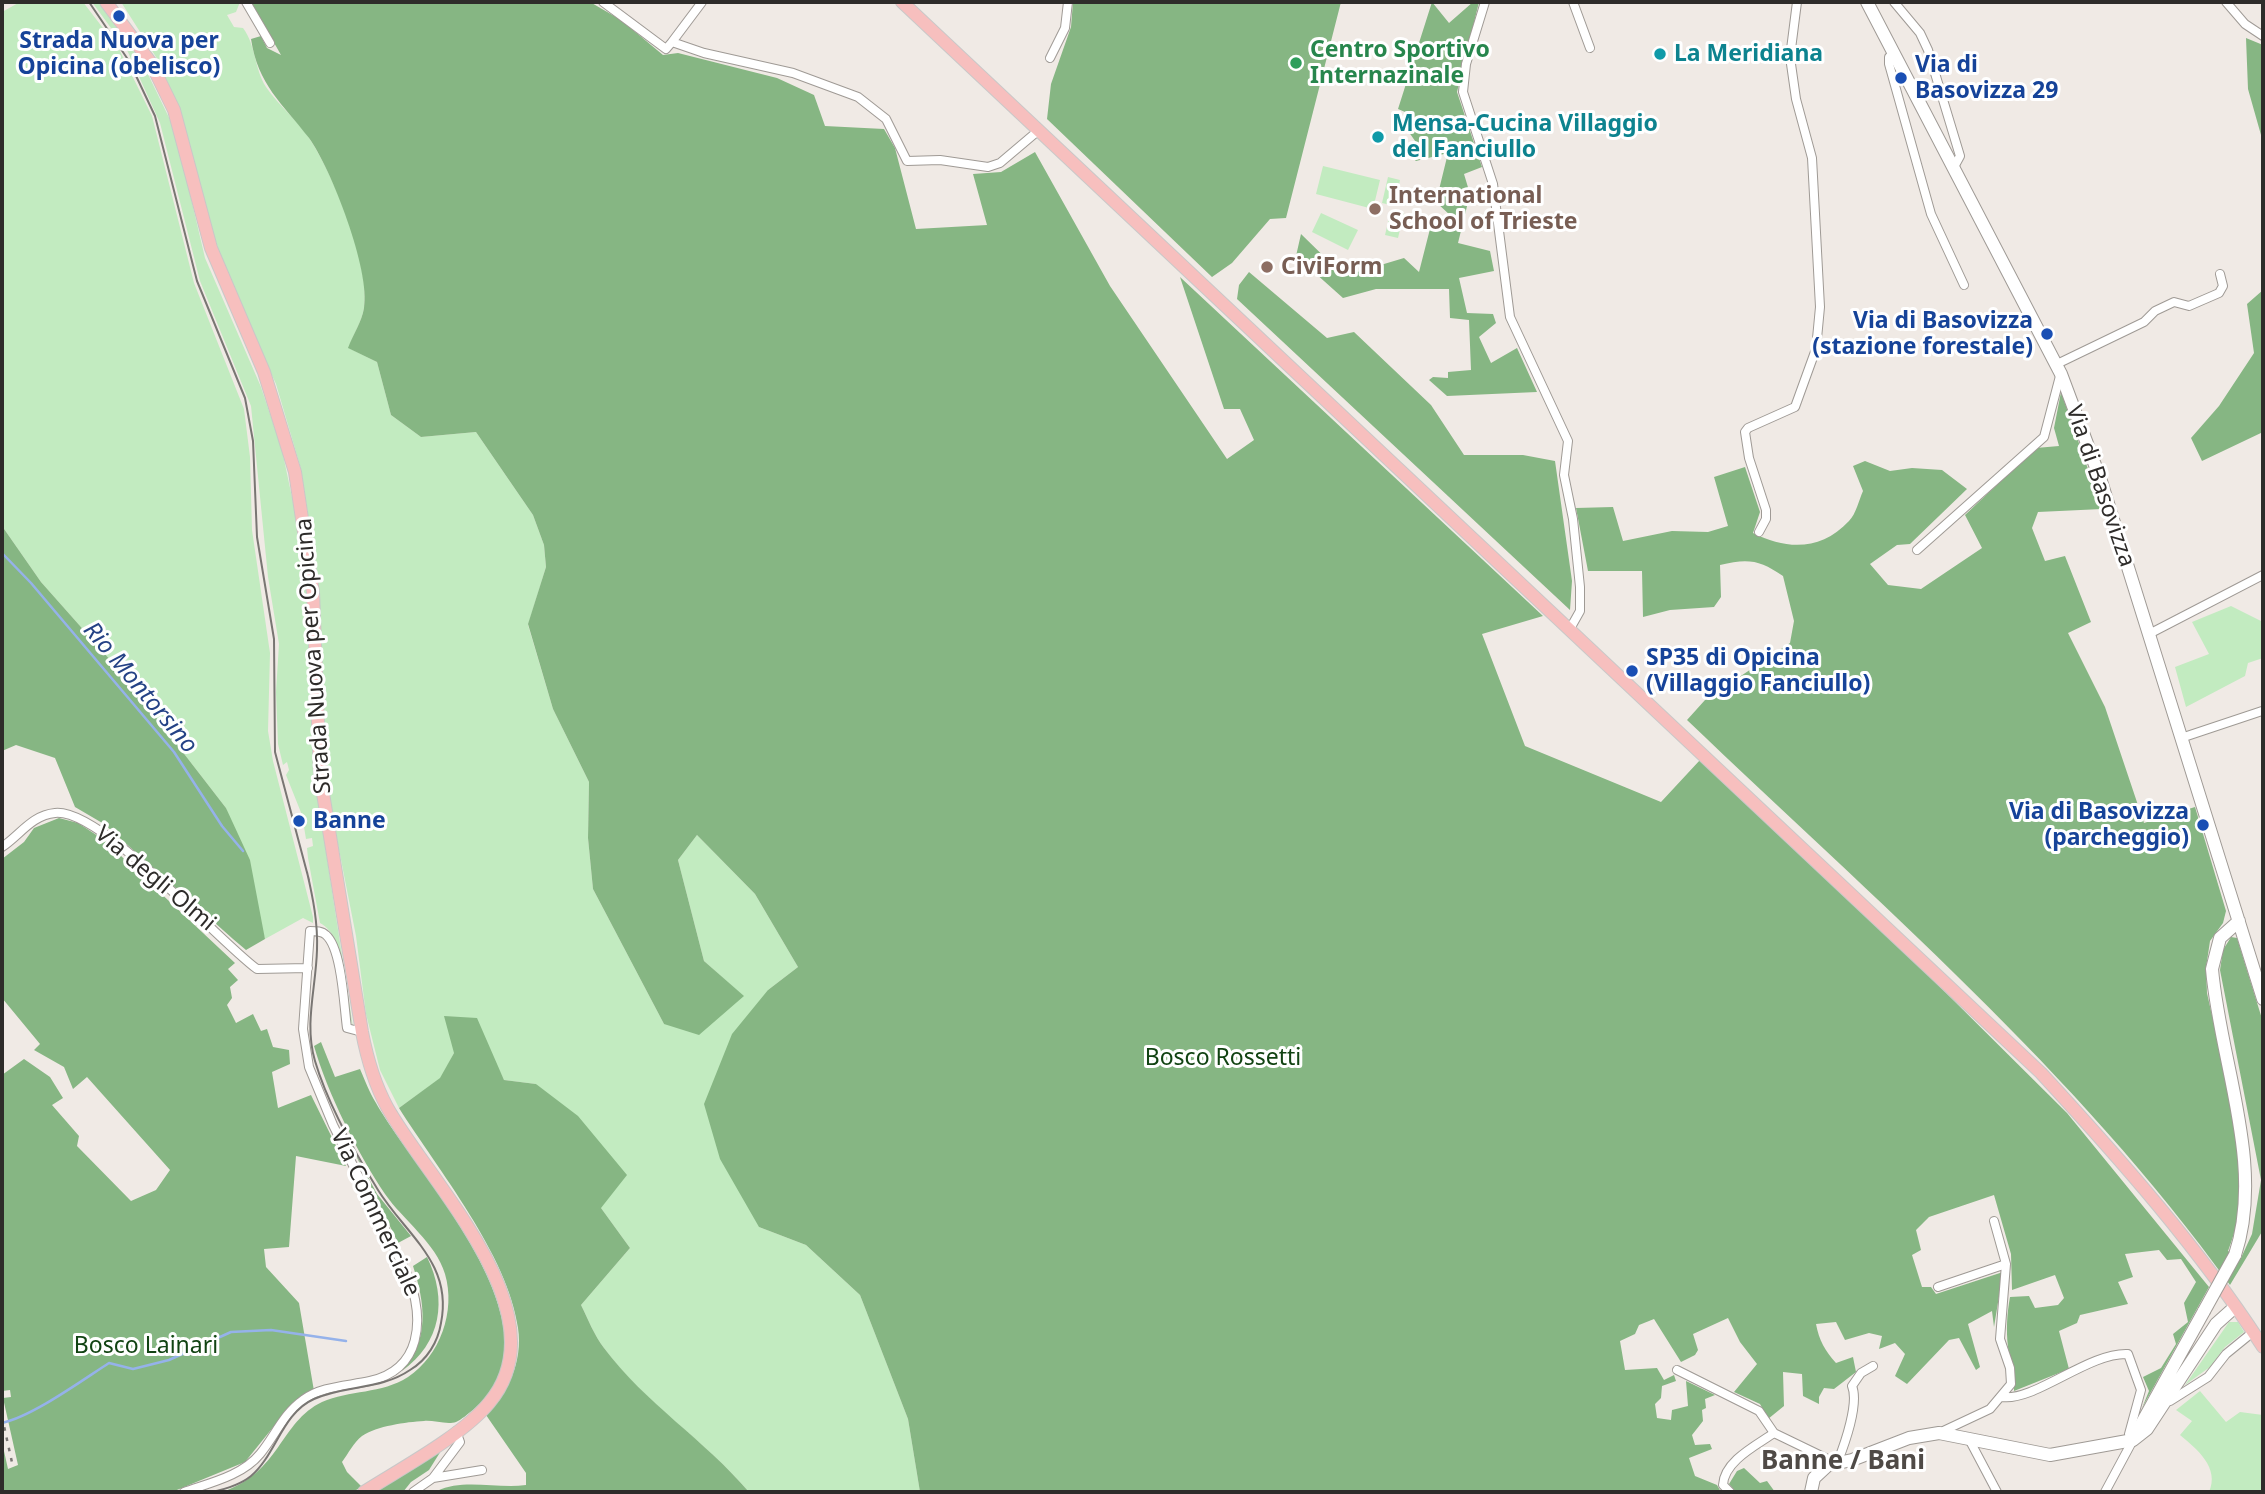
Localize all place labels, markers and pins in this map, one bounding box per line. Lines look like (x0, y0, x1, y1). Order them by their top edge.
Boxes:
marker: Strada Nuova per Opicina (obelisco) (111, 8, 127, 24)
place label: Strada Nuova per Opicina (obelisco) (18, 27, 220, 81)
place label: Centro Sportivo Internazinale (1310, 36, 1490, 90)
place label: La Meridiana (1674, 40, 1823, 68)
marker: La Meridiana (1652, 46, 1668, 62)
place label: Via di Basovizza 29 (1915, 51, 2058, 105)
marker: Centro Sportivo Internazinale (1288, 55, 1304, 71)
marker: Via di Basovizza 29 (1893, 70, 1909, 86)
place label: Mensa-Cucina Villaggio del Fanciullo (1392, 110, 1658, 164)
marker: Mensa-Cucina Villaggio del Fanciullo (1370, 129, 1386, 145)
place label: International School of Trieste (1389, 182, 1578, 236)
marker: International School of Trieste (1367, 201, 1383, 217)
place label: CiviForm (1281, 253, 1382, 281)
marker: CiviForm (1259, 259, 1275, 275)
place label: Via di Basovizza (stazione forestale) (1812, 307, 2033, 361)
marker: Via di Basovizza (stazione forestale) (2039, 326, 2055, 342)
place label: SP35 di Opicina (Villaggio Fanciullo) (1646, 644, 1870, 698)
marker: SP35 di Opicina (Villaggio Fanciullo) (1624, 663, 1640, 679)
place label: Via di Basovizza (parcheggio) (2009, 798, 2189, 852)
place label: Banne (313, 807, 386, 835)
marker: Banne (291, 813, 307, 829)
marker: Via di Basovizza (parcheggio) (2195, 817, 2211, 833)

